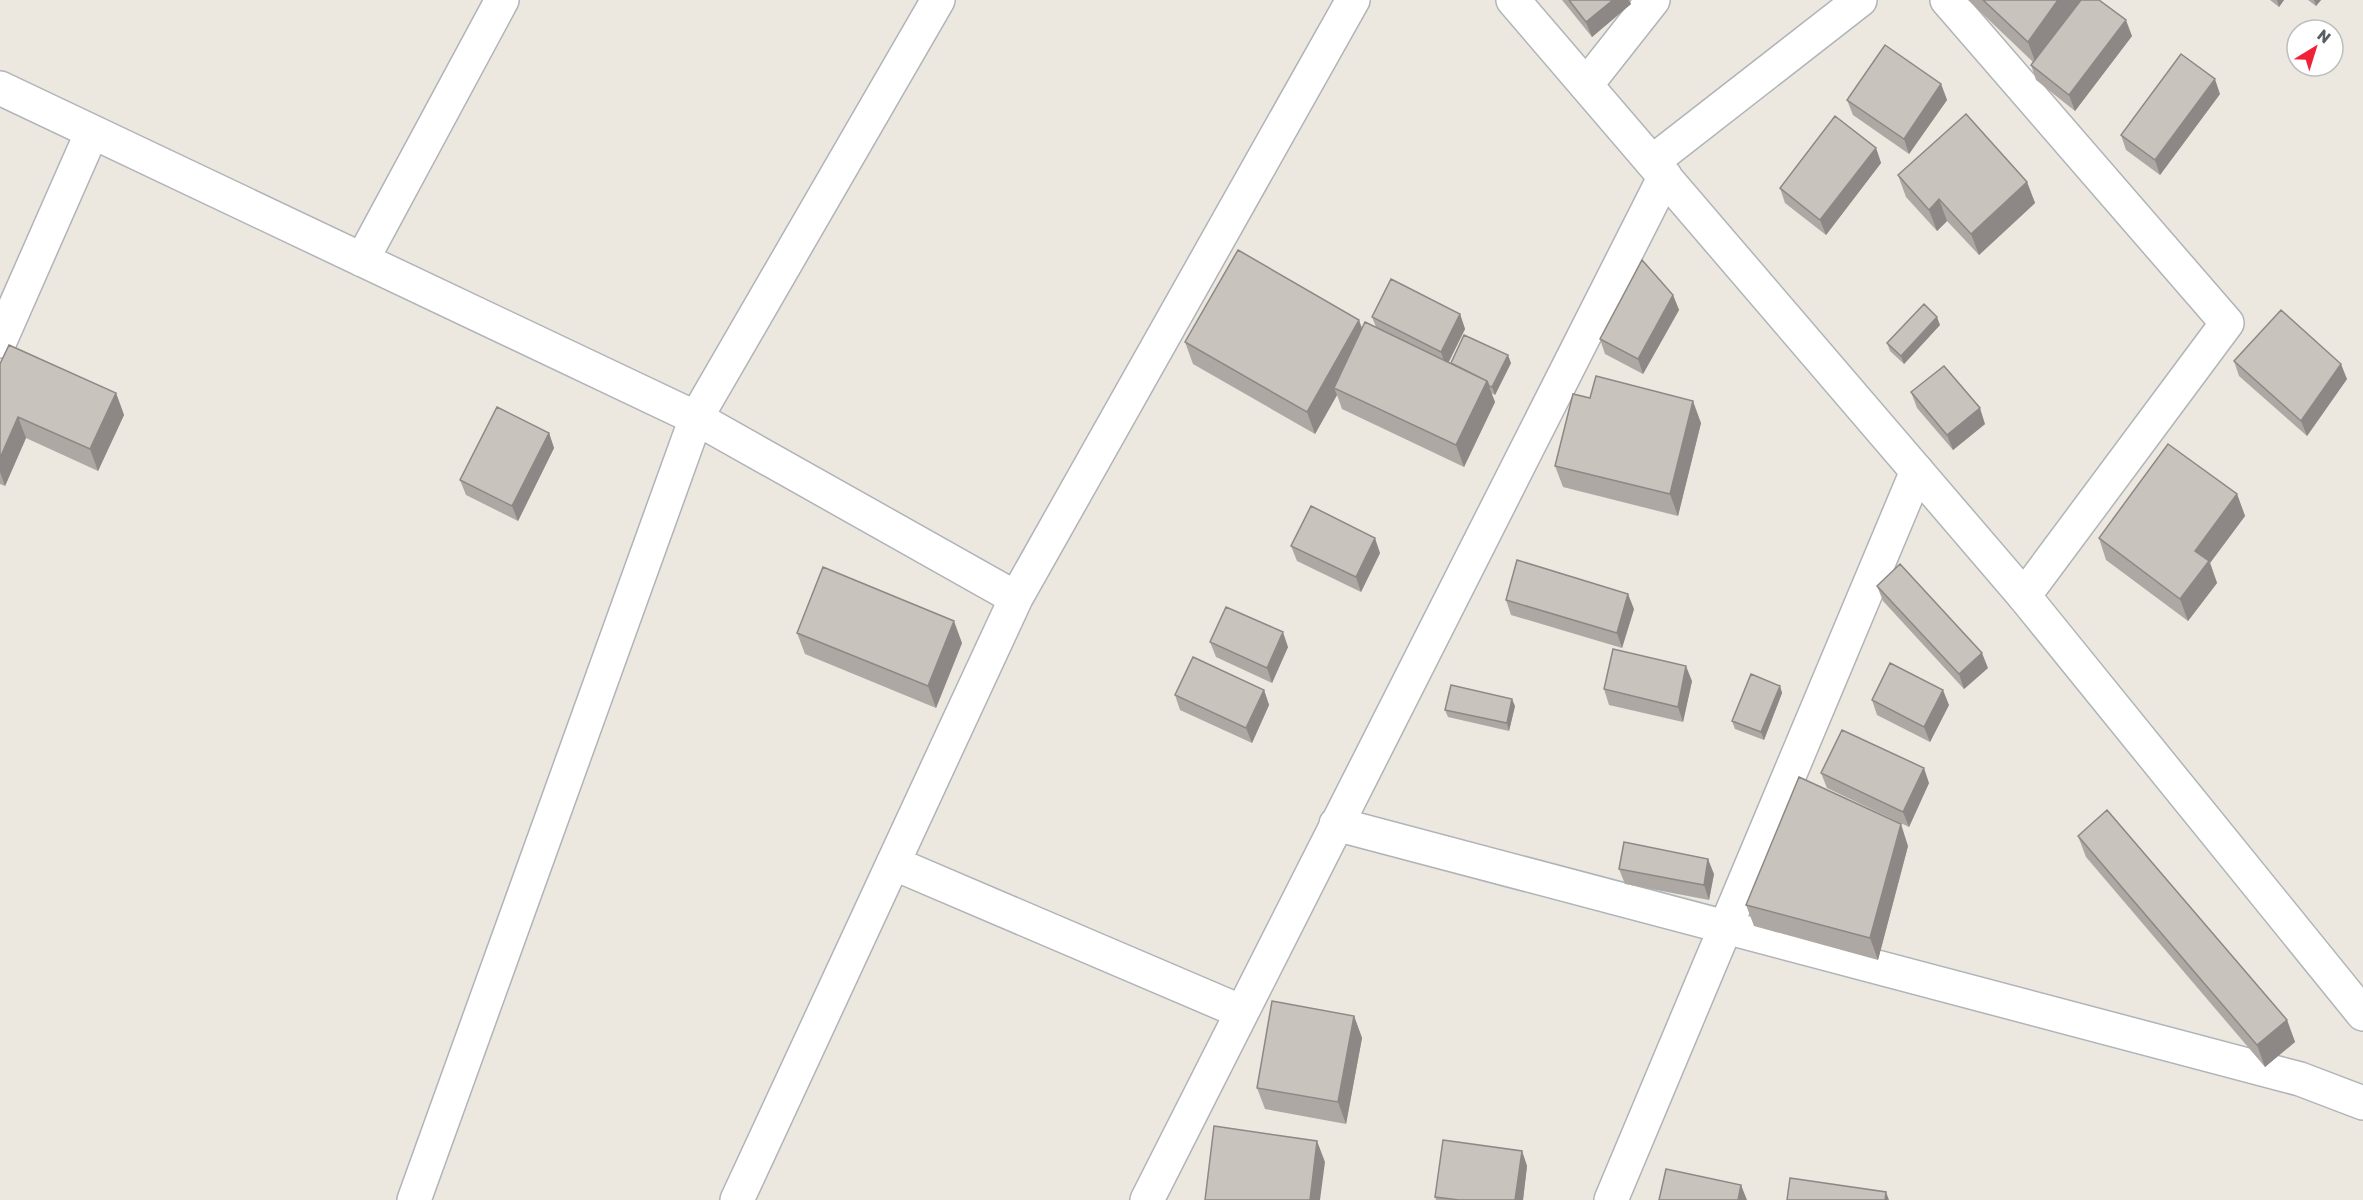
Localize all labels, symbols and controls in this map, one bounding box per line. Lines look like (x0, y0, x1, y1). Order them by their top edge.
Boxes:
north arrow (2285, 18, 2345, 78)
text: N (2314, 26, 2334, 48)

